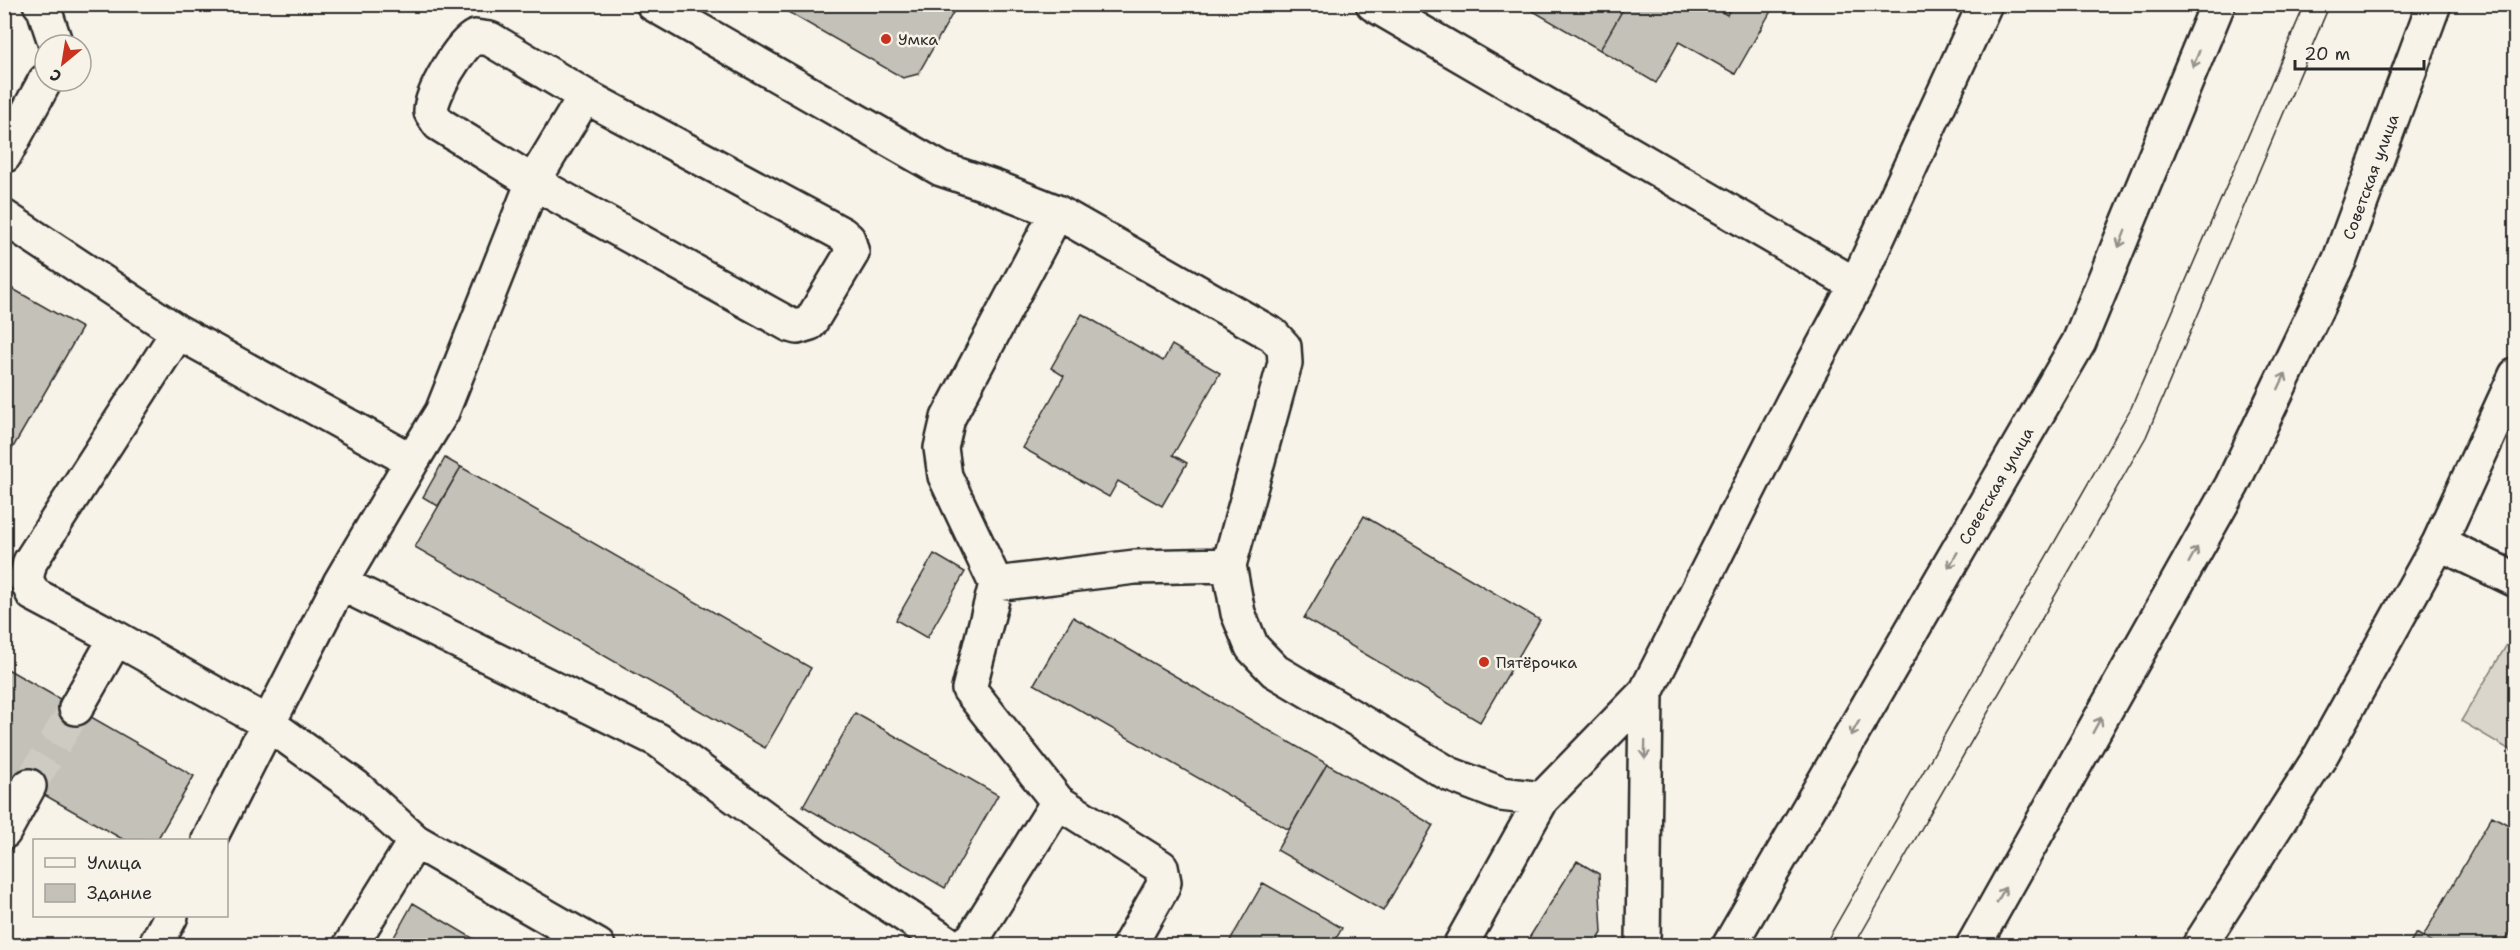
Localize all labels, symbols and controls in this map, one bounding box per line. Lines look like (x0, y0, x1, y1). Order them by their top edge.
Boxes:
place label: Умка (898, 29, 938, 50)
marker: Умка (879, 32, 893, 46)
north arrow (33, 33, 93, 93)
scale bar (2295, 33, 2424, 71)
text: 20 m (2304, 42, 2350, 66)
one-way arrow (2190, 49, 2201, 68)
text: С (46, 64, 65, 87)
street label: Советская улица (2338, 111, 2404, 243)
one-way arrow (2116, 229, 2127, 248)
one-way arrow (2276, 373, 2288, 391)
street label: Советская улица (1954, 423, 2038, 549)
one-way arrow (2187, 547, 2199, 564)
one-way arrow (1947, 551, 1959, 568)
place label: Пятёрочка (1496, 652, 1577, 673)
marker: Пятёрочка (1477, 655, 1491, 669)
one-way arrow (2091, 717, 2103, 734)
one-way arrow (1849, 719, 1860, 737)
one-way arrow (1639, 740, 1651, 760)
legend (33, 839, 228, 917)
text: Улица (87, 851, 141, 875)
text: Здание (87, 881, 152, 905)
one-way arrow (1996, 886, 2008, 903)

